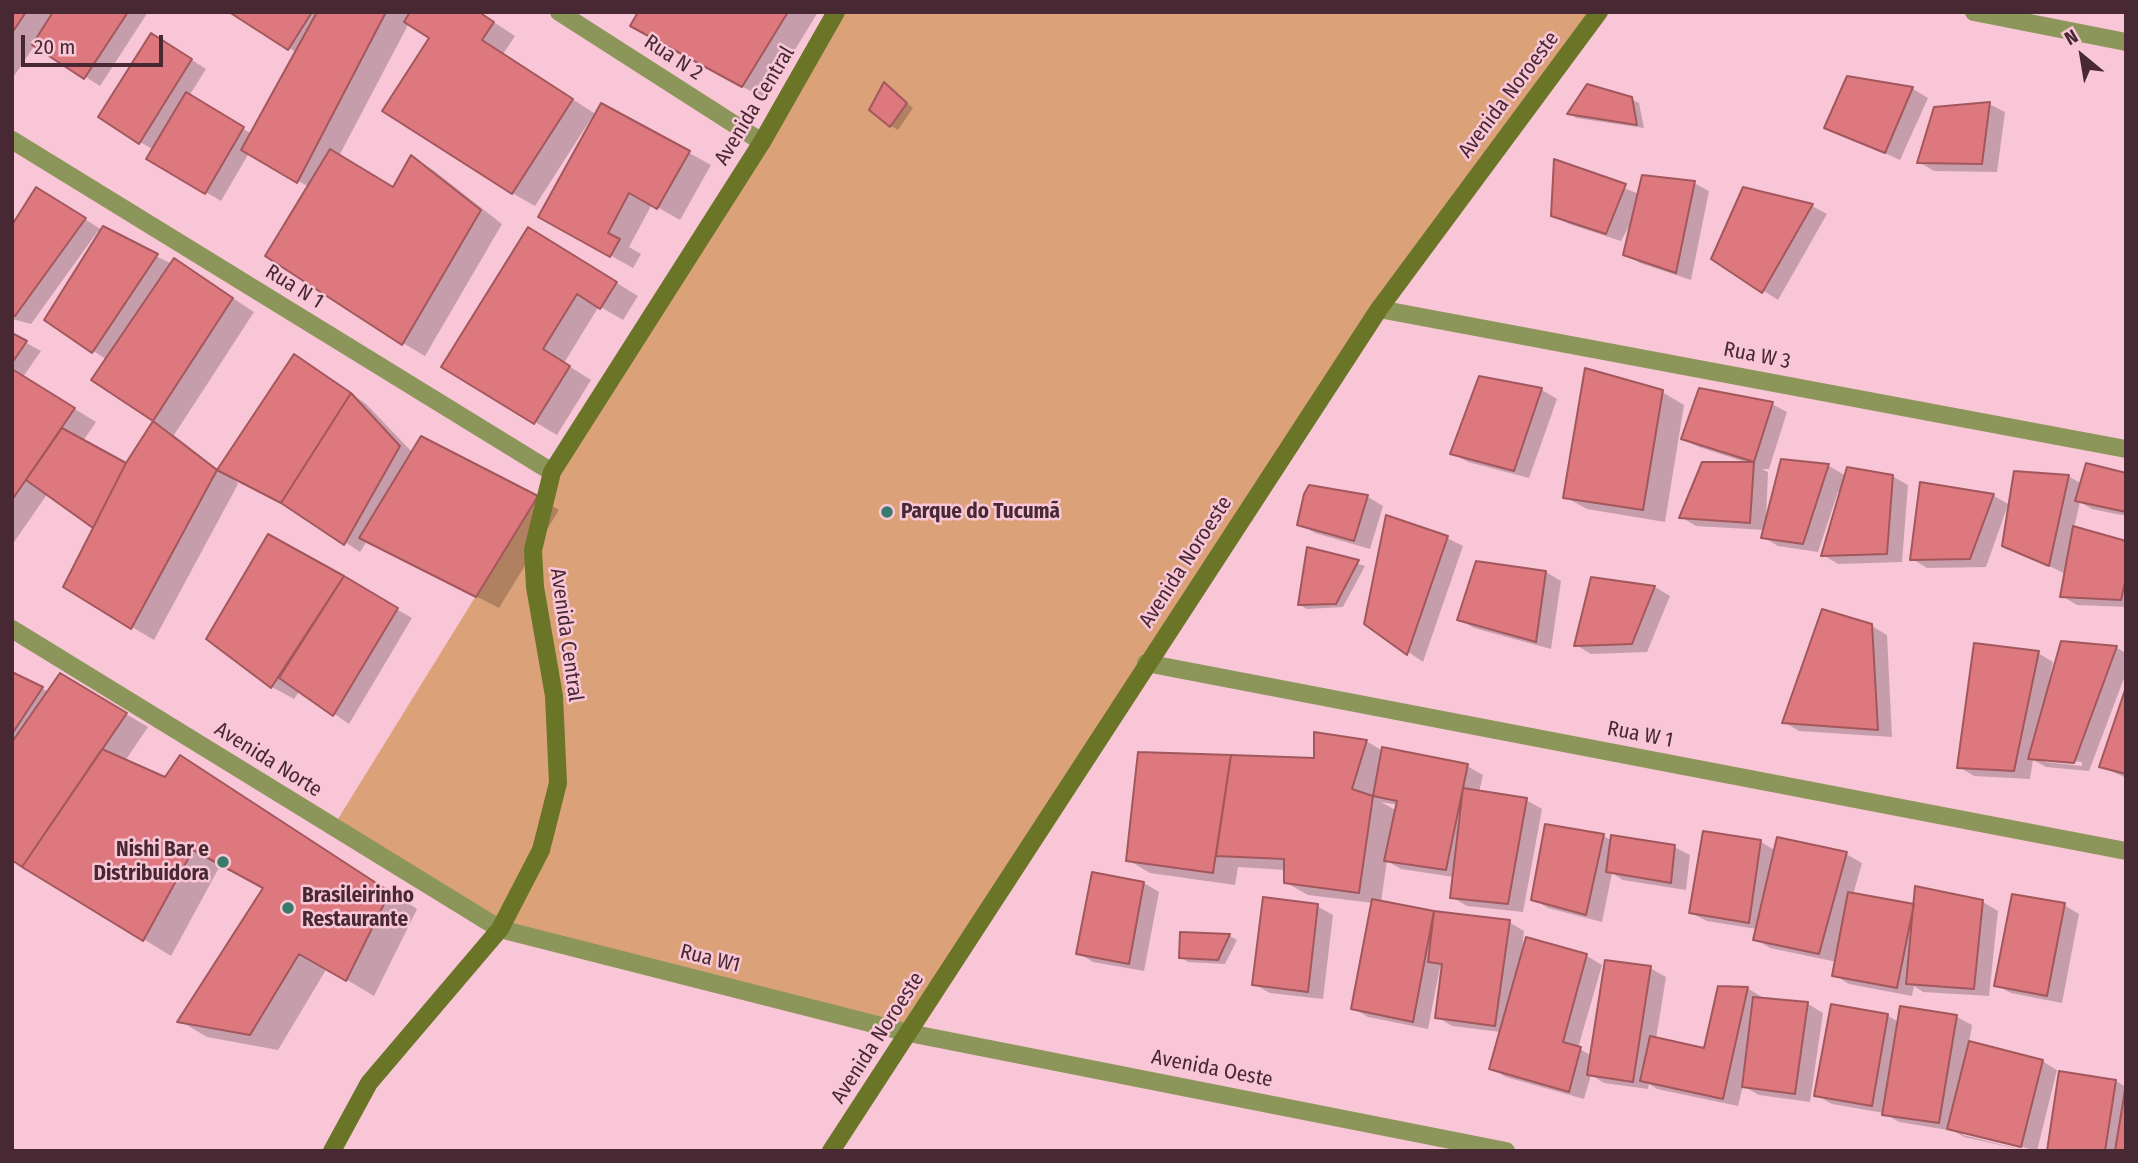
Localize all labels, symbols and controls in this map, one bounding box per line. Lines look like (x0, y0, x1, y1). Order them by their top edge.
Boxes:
scale bar (24, 21, 166, 65)
north arrow (2047, 21, 2117, 91)
text: N (2061, 25, 2082, 50)
street label: Avenida Noroeste (1453, 27, 1565, 163)
street label: Rua N 2 (639, 30, 707, 86)
text: 20 m (34, 34, 75, 60)
street label: Avenida Central (710, 42, 800, 170)
street label: Rua N 1 (260, 259, 328, 315)
street label: Rua W 3 (1721, 337, 1793, 375)
street label: Avenida Noroeste (1134, 492, 1238, 632)
place label: Parque do Tucumã (901, 499, 1060, 525)
marker: Parque do Tucumã (879, 504, 895, 520)
street label: Avenida Central (544, 567, 588, 703)
street label: Rua W 1 (1605, 716, 1675, 754)
street label: Avenida Norte (210, 717, 326, 803)
place label: Nishi Bar e Distribuidora (93, 837, 209, 887)
marker: Nishi Bar e Distribuidora (215, 854, 231, 870)
place label: Brasileirinho Restaurante (302, 883, 414, 933)
marker: Brasileirinho Restaurante (280, 900, 296, 916)
street label: Rua W1 (677, 939, 743, 979)
street label: Avenida Noroeste (826, 968, 930, 1108)
street label: Avenida Oeste (1149, 1045, 1275, 1093)

